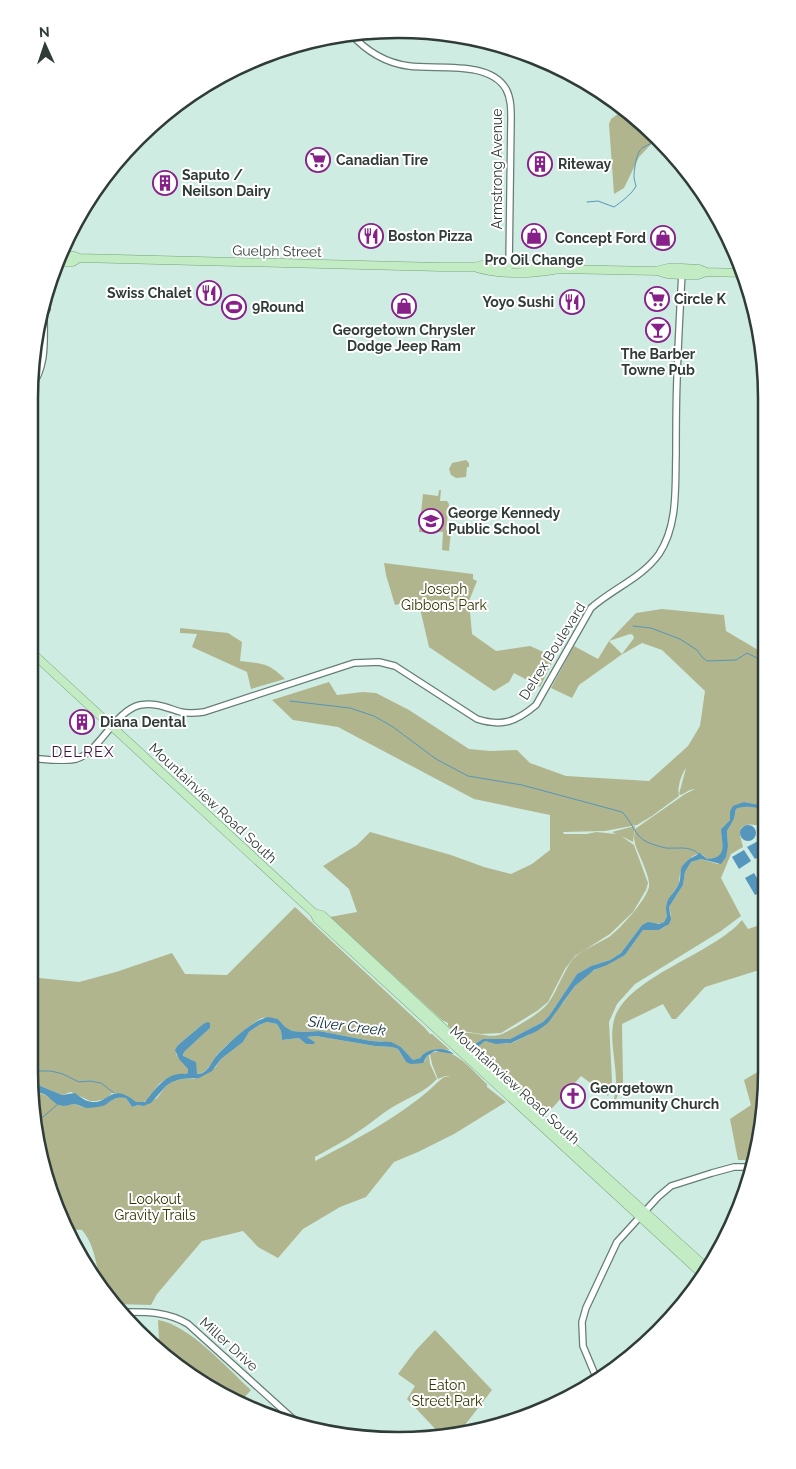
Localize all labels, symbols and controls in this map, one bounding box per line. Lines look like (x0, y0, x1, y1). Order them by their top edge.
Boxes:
north arrow (20, 20, 70, 70)
text: N (39, 24, 50, 40)
street label: Armstrong Avenue (489, 109, 505, 229)
supermarket icon: Canadian Tire (305, 147, 331, 173)
building icon: Riteway (527, 151, 553, 177)
place label: Canadian Tire (336, 152, 429, 168)
place label: Riteway (558, 156, 612, 172)
place label: Saputo / Neilson Dairy (182, 167, 271, 199)
building icon: Saputo / Neilson Dairy (152, 170, 178, 196)
restaurant icon: Boston Pizza (358, 223, 384, 249)
shop icon: Pro Oil Change (521, 223, 547, 249)
shop icon: Concept Ford (650, 225, 676, 251)
place label: Boston Pizza (388, 228, 473, 244)
place label: Concept Ford (555, 230, 646, 246)
street label: Guelph Street (232, 242, 322, 260)
place label: Pro Oil Change (484, 252, 584, 268)
restaurant icon: Swiss Chalet (196, 280, 222, 306)
place label: Swiss Chalet (107, 285, 193, 301)
supermarket icon: Circle K (644, 286, 670, 312)
restaurant icon: Yoyo Sushi (559, 289, 585, 315)
place label: Circle K (674, 291, 727, 307)
shop icon: Georgetown Chrysler Dodge Jeep Ram (391, 293, 417, 319)
sports icon: 9Round (221, 294, 247, 320)
place label: Yoyo Sushi (482, 294, 554, 310)
place label: 9Round (252, 299, 304, 315)
bar icon: The Barber Towne Pub (645, 317, 671, 343)
place label: Georgetown Chrysler Dodge Jeep Ram (333, 322, 476, 354)
place label: The Barber Towne Pub (621, 346, 696, 378)
place label: George Kennedy Public School (448, 505, 561, 537)
school or university icon: George Kennedy Public School (418, 508, 444, 534)
park label: Joseph Gibbons Park (401, 581, 487, 613)
street label: Delrex Boulevard (516, 600, 588, 702)
building icon: Diana Dental (69, 709, 95, 735)
place label: Diana Dental (100, 714, 187, 730)
street label: Mountainview Road South (146, 740, 280, 866)
district label: DELREX (51, 743, 115, 761)
water label: Silver Creek (306, 1012, 387, 1040)
street label: Mountainview Road South (447, 1023, 583, 1147)
place label: Georgetown Community Church (590, 1080, 719, 1112)
church icon: Georgetown Community Church (560, 1083, 586, 1109)
park label: Lookout Gravity Trails (114, 1191, 196, 1223)
street label: Miller Drive (197, 1314, 261, 1374)
park label: Eaton Street Park (412, 1377, 483, 1409)

